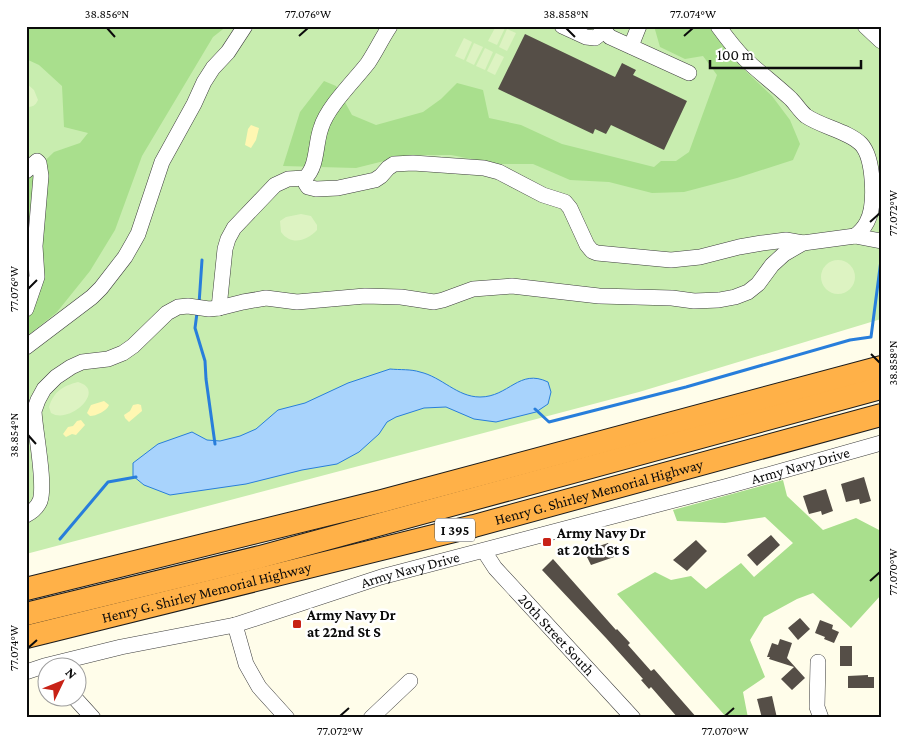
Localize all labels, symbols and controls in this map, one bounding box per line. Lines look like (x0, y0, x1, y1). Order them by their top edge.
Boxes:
text: 38.856°N (85, 7, 129, 21)
text: 77.076°W (285, 7, 331, 21)
text: 38.858°N (543, 7, 589, 21)
text: 77.074°W (670, 7, 716, 21)
scale bar (710, 38, 861, 70)
text: 100 m (717, 47, 754, 63)
text: 77.072°W (886, 190, 900, 236)
text: 77.076°W (7, 266, 21, 312)
text: 38.858°N (886, 340, 900, 386)
text: 38.854°N (7, 413, 21, 457)
street label: Army Navy Drive (749, 444, 852, 487)
street label: Henry G. Shirley Memorial Highway (493, 456, 705, 528)
road number: I 395 (435, 518, 475, 542)
place label: Army Navy Dr at 20th St S (556, 525, 646, 558)
marker: Army Navy Dr at 20th St S (541, 536, 553, 548)
street label: Army Navy Drive (359, 549, 462, 591)
text: 77.070°W (886, 549, 900, 596)
street label: Henry G. Shirley Memorial Highway (100, 559, 313, 626)
street label: 20th Street South (515, 591, 598, 679)
place label: Army Navy Dr at 22nd St S (306, 607, 396, 640)
marker: Army Navy Dr at 22nd St S (291, 618, 303, 630)
text: 77.074°W (7, 625, 21, 671)
north arrow (38, 656, 88, 706)
text: N (62, 664, 81, 682)
text: 77.072°W (317, 724, 363, 738)
text: 77.070°W (702, 724, 749, 738)

